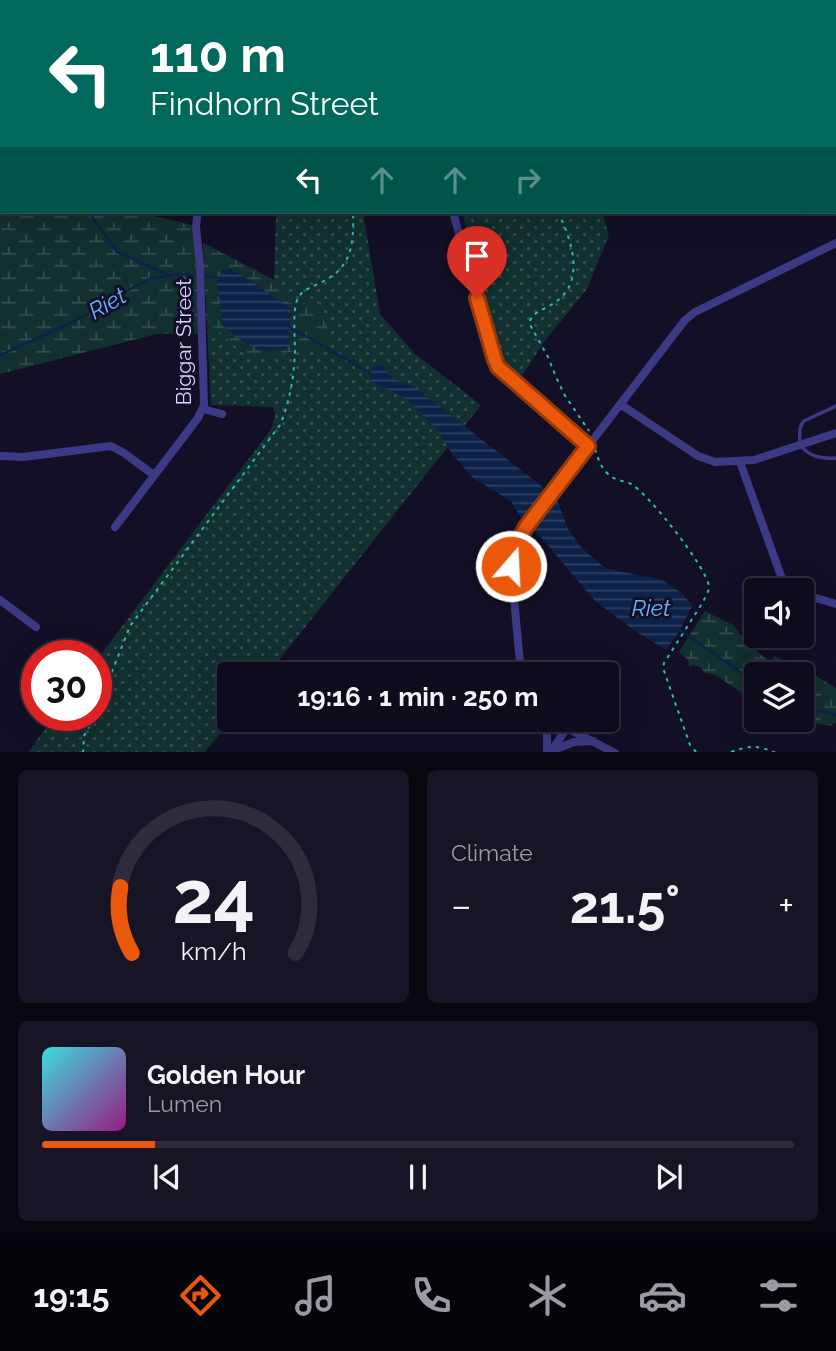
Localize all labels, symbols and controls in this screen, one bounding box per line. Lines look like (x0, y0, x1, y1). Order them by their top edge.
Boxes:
text: 110 m (150, 26, 286, 83)
icon: left (35, 28, 126, 119)
text: Findhorn Street (150, 85, 379, 122)
icon: left (290, 161, 328, 199)
icon: ahead (363, 161, 401, 199)
icon: ahead (436, 161, 474, 199)
icon: right (509, 161, 547, 199)
pin (447, 226, 507, 298)
icon: arrive (458, 237, 496, 275)
street label: Biggar Street (171, 279, 196, 405)
water label: Riet (83, 281, 131, 324)
position arrow (474, 529, 548, 603)
map controls (744, 578, 814, 732)
button: sound (744, 578, 814, 648)
water label: Riet (632, 594, 671, 621)
speed limit sign: 30 (21, 640, 112, 731)
button: layers (744, 662, 814, 732)
text: 19:16 · 1 min · 250 m (298, 682, 538, 712)
text: Climate (451, 839, 533, 866)
text: 24 (172, 855, 255, 940)
text: 21.5° (570, 874, 680, 935)
text: − (451, 883, 471, 928)
text: + (778, 883, 794, 928)
text: km/h (181, 935, 246, 965)
text: Golden Hour (147, 1060, 305, 1090)
text: Lumen (147, 1090, 222, 1117)
icon: previous (148, 1158, 186, 1196)
icon: pause (399, 1158, 437, 1196)
icon: next (650, 1158, 688, 1196)
icon: directions (176, 1271, 225, 1320)
icon: music (291, 1271, 340, 1320)
icon: phone (407, 1271, 456, 1320)
icon: climate (523, 1271, 572, 1320)
icon: car (638, 1271, 687, 1320)
icon: filters (754, 1271, 803, 1320)
text: 19:15 (33, 1277, 109, 1314)

